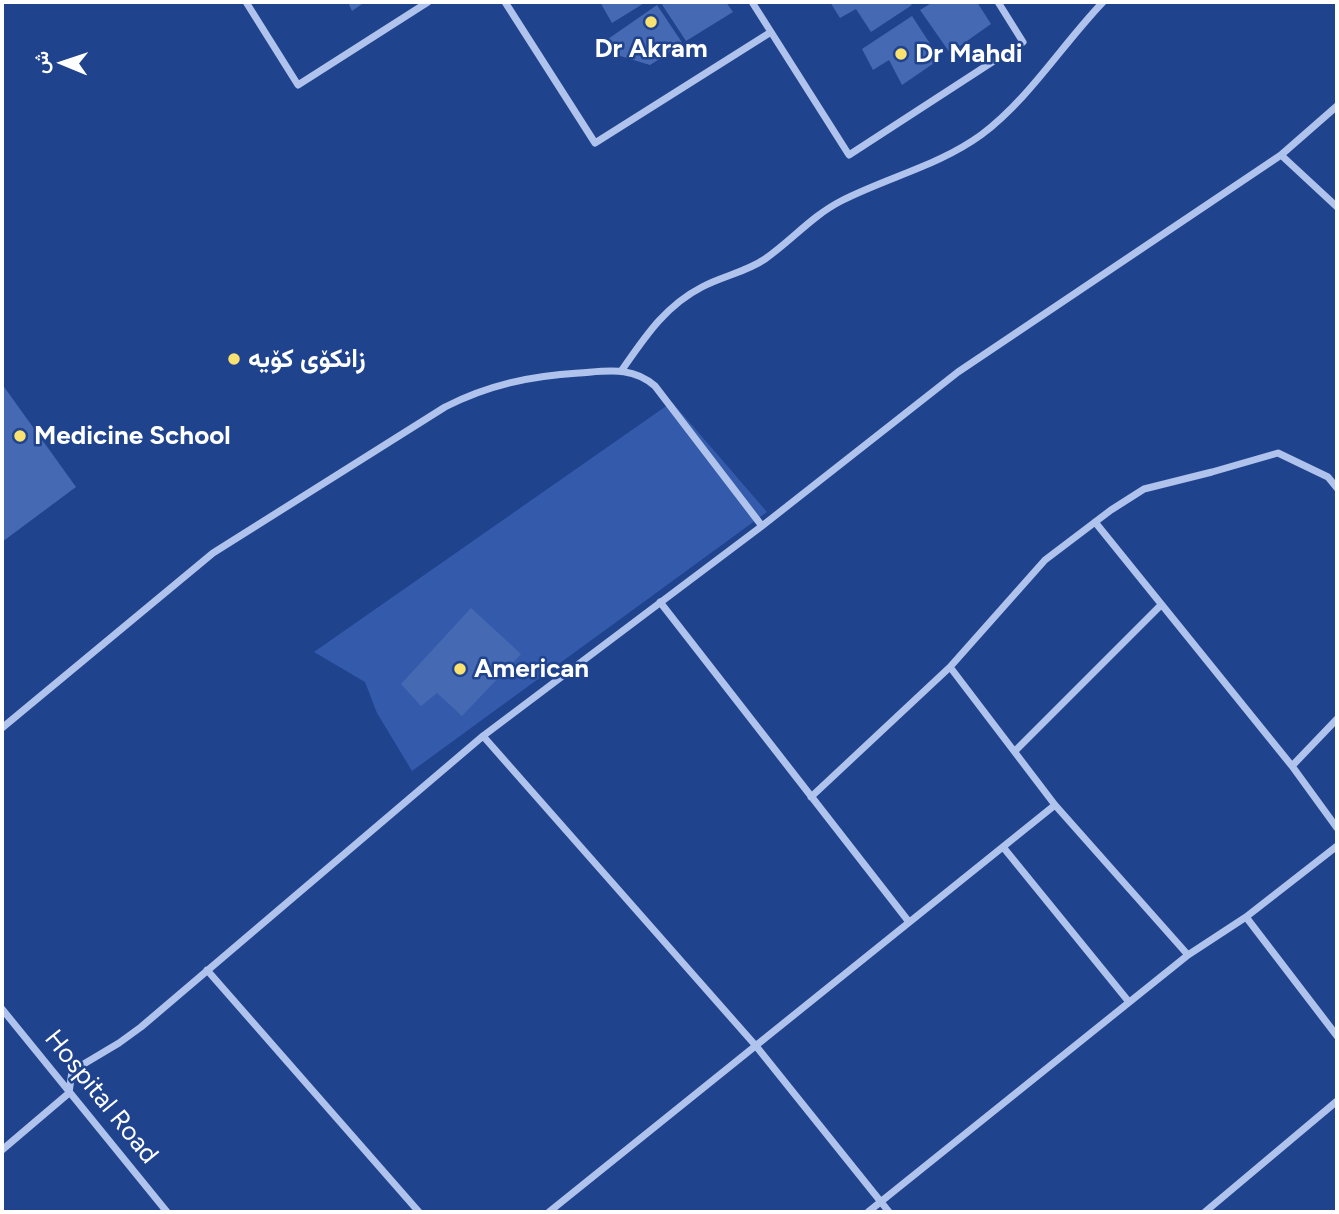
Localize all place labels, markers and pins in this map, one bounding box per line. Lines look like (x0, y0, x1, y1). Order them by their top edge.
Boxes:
marker: Dr Akram (643, 14, 659, 30)
place label: Dr Akram (594, 33, 708, 65)
place label: Dr Mahdi (915, 38, 1022, 70)
marker: Dr Mahdi (893, 46, 909, 62)
place label: زانکۆی کۆیە (248, 343, 366, 375)
marker: زانکۆی کۆیە (226, 351, 242, 367)
place label: Medicine School (34, 420, 231, 452)
marker: Medicine School (12, 428, 28, 444)
place label: American (474, 653, 589, 685)
marker: American (452, 661, 468, 677)

